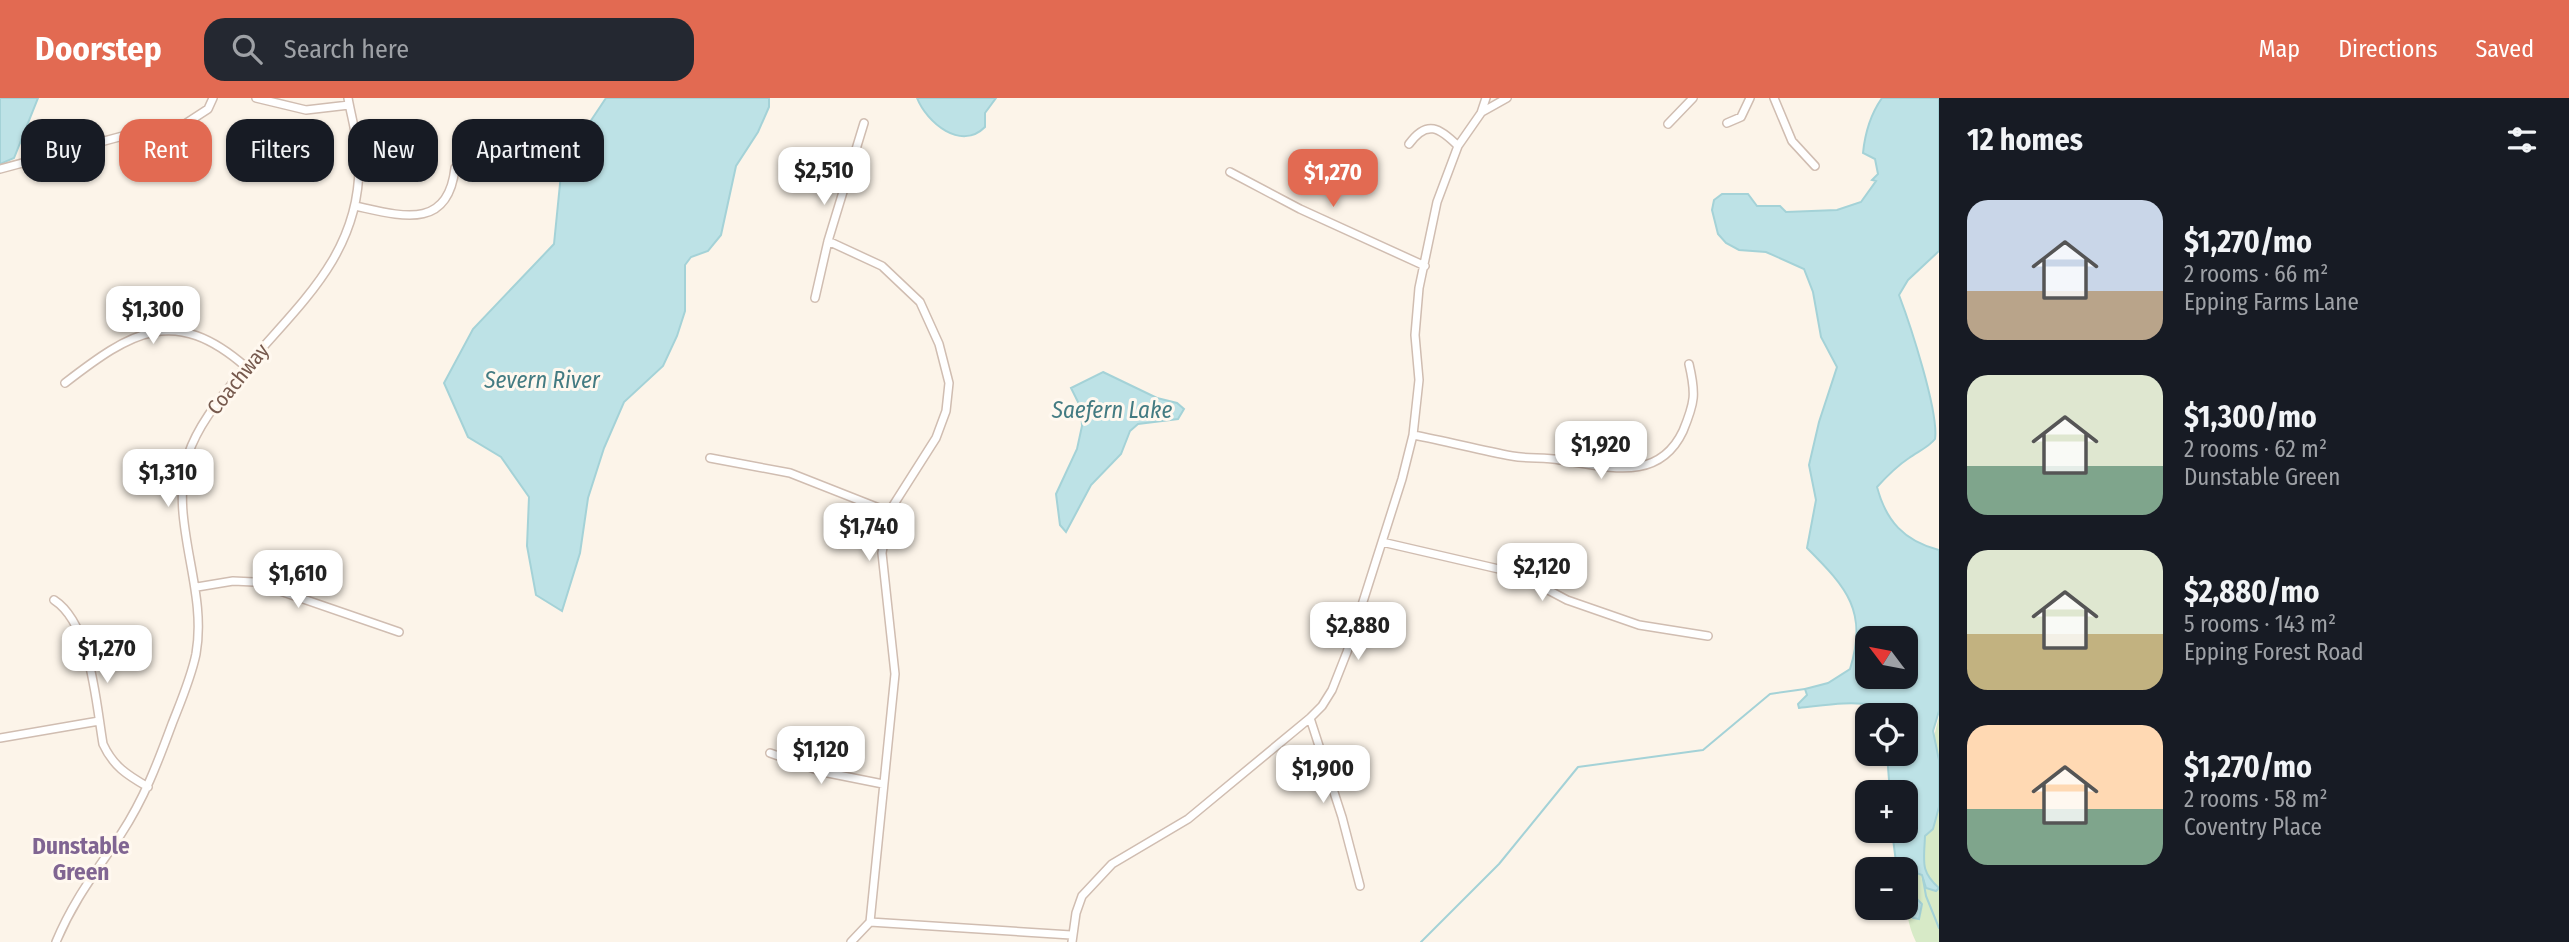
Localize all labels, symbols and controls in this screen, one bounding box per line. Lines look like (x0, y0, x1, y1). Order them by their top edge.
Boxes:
search box (204, 18, 694, 81)
text: Doorstep (35, 29, 162, 69)
icon: search (228, 30, 266, 68)
text: Search here (284, 34, 409, 65)
text: Map (2259, 35, 2300, 63)
text: Directions (2338, 35, 2437, 63)
text: Saved (2475, 35, 2534, 63)
chip: Buy (21, 119, 105, 182)
chip: Rent (119, 119, 212, 182)
chip: Filters (226, 119, 334, 182)
chip: New (348, 119, 438, 182)
chip: Apartment (452, 119, 604, 182)
icon: filters (2503, 121, 2541, 159)
text: 12 homes (1967, 122, 2083, 158)
pin: $2,510 (767, 148, 881, 207)
pin: $1,270 (1276, 150, 1390, 209)
text: $2,510 (794, 156, 854, 184)
text: $1,270 (1304, 158, 1362, 186)
text: $1,270/mo (2184, 224, 2312, 260)
icon: home (2023, 228, 2107, 312)
text: 2 rooms · 66 m² (2184, 260, 2328, 288)
pin: $1,300 (96, 286, 210, 346)
text: Epping Farms Lane (2184, 288, 2359, 316)
text: $1,300 (122, 295, 184, 323)
street label: Coachway (201, 338, 275, 420)
water label: Severn River (483, 366, 601, 394)
water label: Saefern Lake (1051, 396, 1172, 424)
text: $1,300/mo (2184, 399, 2317, 435)
icon: home (2023, 403, 2107, 487)
pin: $1,920 (1544, 422, 1658, 481)
text: $1,920 (1571, 430, 1631, 458)
text: 2 rooms · 62 m² (2184, 435, 2327, 463)
pin: $1,310 (111, 450, 225, 509)
text: $1,310 (139, 458, 197, 486)
text: Dunstable Green (2184, 463, 2340, 491)
pin: $1,740 (812, 504, 926, 563)
text: $1,740 (839, 512, 899, 540)
pin: $2,120 (1485, 544, 1599, 603)
pin: $1,610 (241, 550, 355, 610)
text: $2,120 (1513, 552, 1571, 580)
text: $1,610 (269, 559, 327, 587)
text: $2,880/mo (2184, 574, 2319, 610)
icon: home (2023, 578, 2107, 662)
pin: $2,880 (1301, 602, 1415, 662)
text: 5 rooms · 143 m² (2184, 610, 2336, 638)
text: $2,880 (1326, 611, 1390, 639)
pin: $1,270 (50, 626, 164, 685)
north arrow (1855, 626, 1918, 690)
map controls (1855, 626, 1918, 920)
text: $1,270 (78, 634, 136, 662)
text: Epping Forest Road (2184, 638, 2364, 666)
button: locate (1855, 703, 1918, 766)
pin: $1,120 (764, 726, 878, 786)
text: $1,120 (793, 735, 849, 763)
pin: $1,900 (1266, 746, 1380, 805)
text: $1,270/mo (2184, 749, 2312, 785)
icon: home (2023, 753, 2107, 837)
text: $1,900 (1292, 754, 1354, 782)
button: + (1855, 780, 1918, 843)
text: 2 rooms · 58 m² (2184, 785, 2328, 813)
text: Coventry Place (2184, 813, 2322, 841)
district label: Dunstable Green (32, 832, 130, 886)
button: − (1855, 857, 1918, 920)

